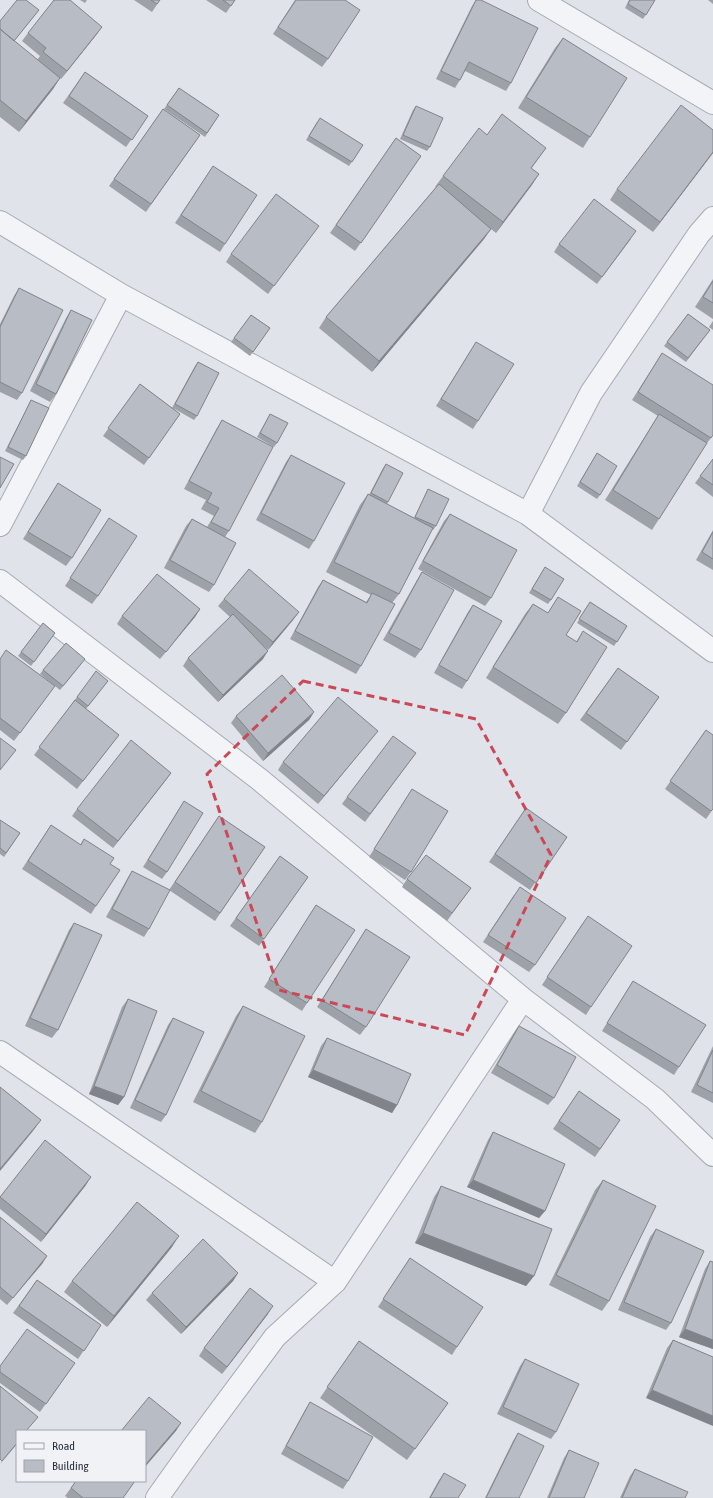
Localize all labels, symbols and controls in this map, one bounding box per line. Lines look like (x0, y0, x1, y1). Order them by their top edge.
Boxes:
legend (16, 1430, 146, 1482)
text: Road (52, 1439, 75, 1453)
text: Building (52, 1459, 90, 1473)

